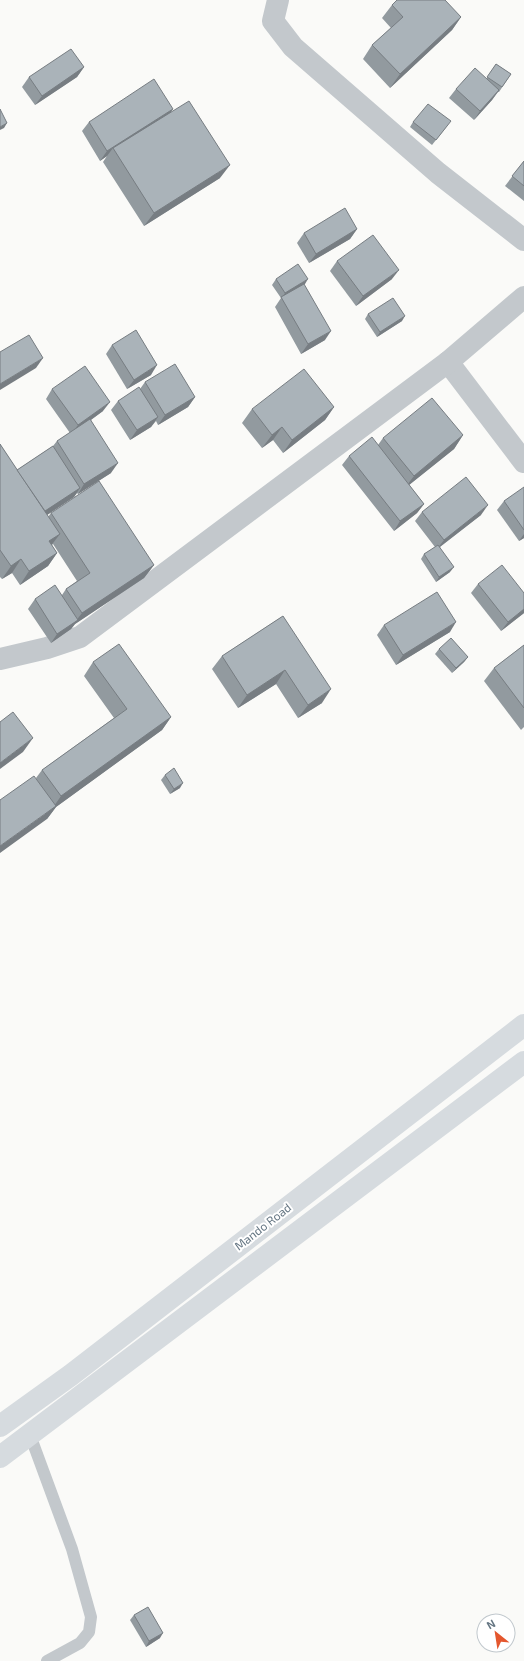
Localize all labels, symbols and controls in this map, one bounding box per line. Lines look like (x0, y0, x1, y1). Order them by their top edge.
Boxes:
street label: Mando Road (231, 1200, 294, 1253)
north arrow (476, 1613, 516, 1653)
text: N (484, 1616, 497, 1632)

